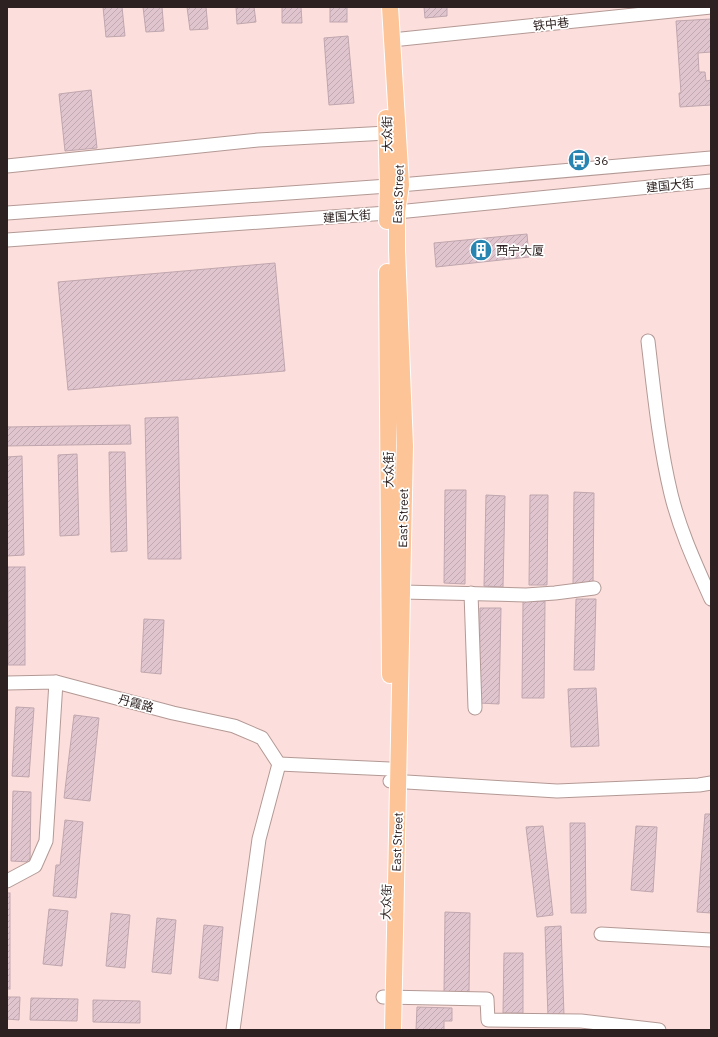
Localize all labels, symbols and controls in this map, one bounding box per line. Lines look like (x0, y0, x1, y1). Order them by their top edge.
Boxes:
street label: 铁中巷 (532, 15, 570, 33)
street label: 大众街 (379, 116, 395, 152)
bus stop icon: 36 (566, 147, 592, 173)
place label: 36 (594, 153, 608, 168)
street label: East Street (389, 164, 407, 224)
street label: 建国大街 (645, 175, 695, 195)
street label: 建国大街 (323, 207, 371, 225)
building icon: 西宁大厦 (468, 237, 494, 263)
place label: 西宁大厦 (496, 243, 544, 258)
street label: 大众街 (381, 452, 396, 488)
street label: East Street (395, 488, 411, 548)
street label: 丹霞路 (117, 691, 155, 715)
street label: East Street (388, 812, 406, 872)
street label: 大众街 (378, 884, 394, 920)

